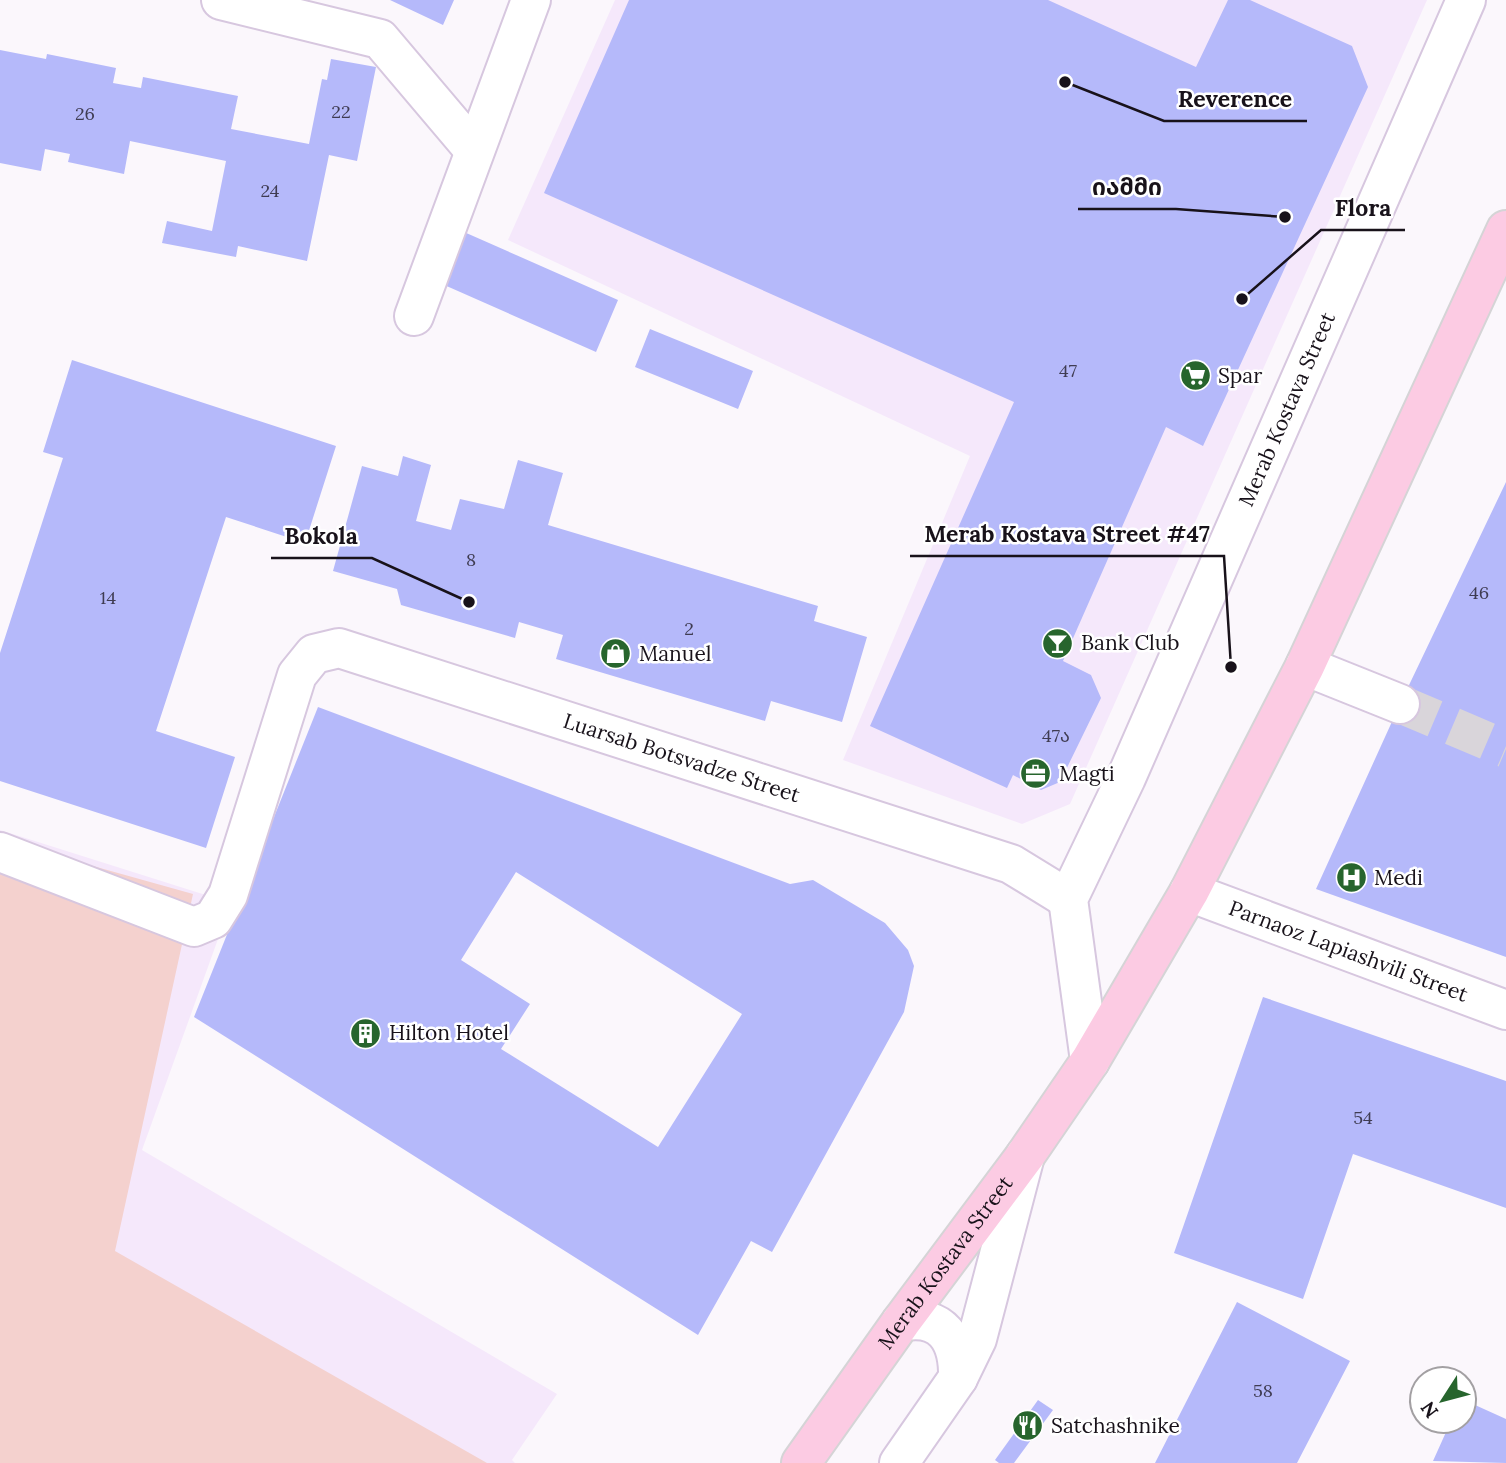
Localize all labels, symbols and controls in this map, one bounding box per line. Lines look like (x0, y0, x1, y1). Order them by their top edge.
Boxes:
callout: Reverence (1164, 77, 1307, 121)
text: Reverence (1178, 84, 1292, 113)
house number: 22 (331, 100, 351, 123)
house number: 26 (75, 102, 95, 125)
callout: იამმი (1078, 165, 1176, 209)
text: იამმი (1092, 172, 1162, 201)
house number: 24 (260, 179, 280, 202)
callout: Flora (1321, 186, 1405, 230)
text: Flora (1335, 193, 1391, 222)
street label: Merab Kostava Street (1232, 307, 1341, 510)
house number: 47 (1059, 359, 1077, 382)
supermarket icon: Spar (1178, 359, 1212, 393)
place label: Spar (1218, 362, 1262, 389)
callout: Merab Kostava Street #47 (910, 512, 1224, 556)
callout: Bokola (271, 514, 372, 558)
text: Merab Kostava Street #47 (924, 519, 1210, 548)
text: Bokola (284, 521, 358, 550)
house number: 8 (466, 548, 476, 571)
house number: 46 (1469, 581, 1489, 604)
house number: 14 (100, 586, 116, 609)
house number: 2 (684, 617, 694, 640)
bar icon: Bank Club (1041, 626, 1075, 660)
place label: Bank Club (1081, 629, 1180, 656)
shop icon: Manuel (599, 637, 633, 671)
place label: Manuel (639, 640, 712, 667)
street label: Luarsab Botsvadze Street (560, 707, 804, 809)
house number: 47ა (1042, 724, 1070, 747)
office icon: Magti (1019, 757, 1053, 791)
place label: Magti (1059, 760, 1115, 787)
hospital icon: Medi (1334, 861, 1368, 895)
place label: Medi (1374, 864, 1423, 891)
street label: Parnaoz Lapiashvili Street (1225, 894, 1473, 1008)
building icon: Hilton Hotel (349, 1016, 383, 1050)
place label: Hilton Hotel (389, 1019, 509, 1046)
house number: 54 (1353, 1106, 1373, 1129)
street label: Merab Kostava Street (872, 1170, 1019, 1354)
north arrow (1408, 1365, 1478, 1435)
house number: 58 (1253, 1379, 1273, 1402)
text: N (1415, 1397, 1443, 1423)
restaurant icon: Satchashnike (1011, 1409, 1045, 1443)
place label: Satchashnike (1051, 1412, 1180, 1439)

